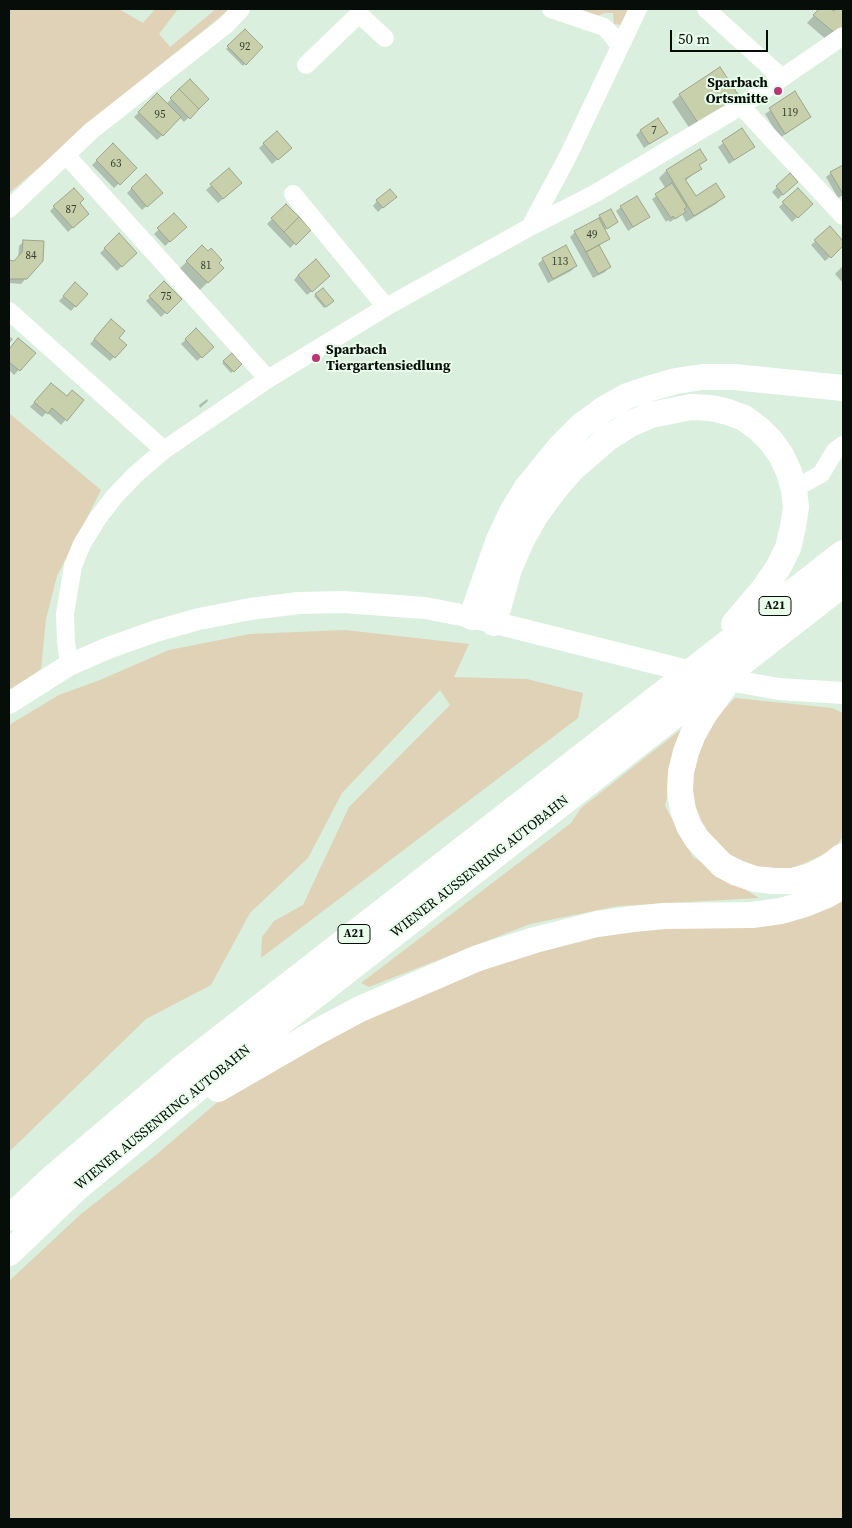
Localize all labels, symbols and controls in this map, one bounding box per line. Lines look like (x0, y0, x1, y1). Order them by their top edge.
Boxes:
scale bar (672, 20, 770, 52)
text: 50 m (678, 28, 710, 49)
house number: 92 (240, 40, 250, 54)
place label: Sparbach Ortsmitte (706, 75, 768, 108)
marker: Sparbach Ortsmitte (772, 85, 784, 97)
house number: 119 (782, 106, 798, 120)
house number: 95 (155, 108, 165, 122)
house number: 7 (651, 124, 657, 138)
house number: 63 (111, 157, 121, 171)
house number: 87 (66, 203, 76, 217)
house number: 49 (587, 228, 597, 242)
house number: 84 (26, 249, 36, 263)
house number: 113 (552, 255, 568, 269)
house number: 81 (201, 259, 211, 273)
house number: 75 (161, 290, 171, 304)
place label: Sparbach Tiergartensiedlung (326, 342, 450, 374)
marker: Sparbach Tiergartensiedlung (310, 352, 322, 364)
road number: A21 (759, 596, 791, 616)
street label: WIENER AUSSENRING AUTOBAHN (388, 792, 572, 942)
road number: A21 (338, 924, 370, 944)
street label: WIENER AUSSENRING AUTOBAHN (72, 1042, 254, 1194)

